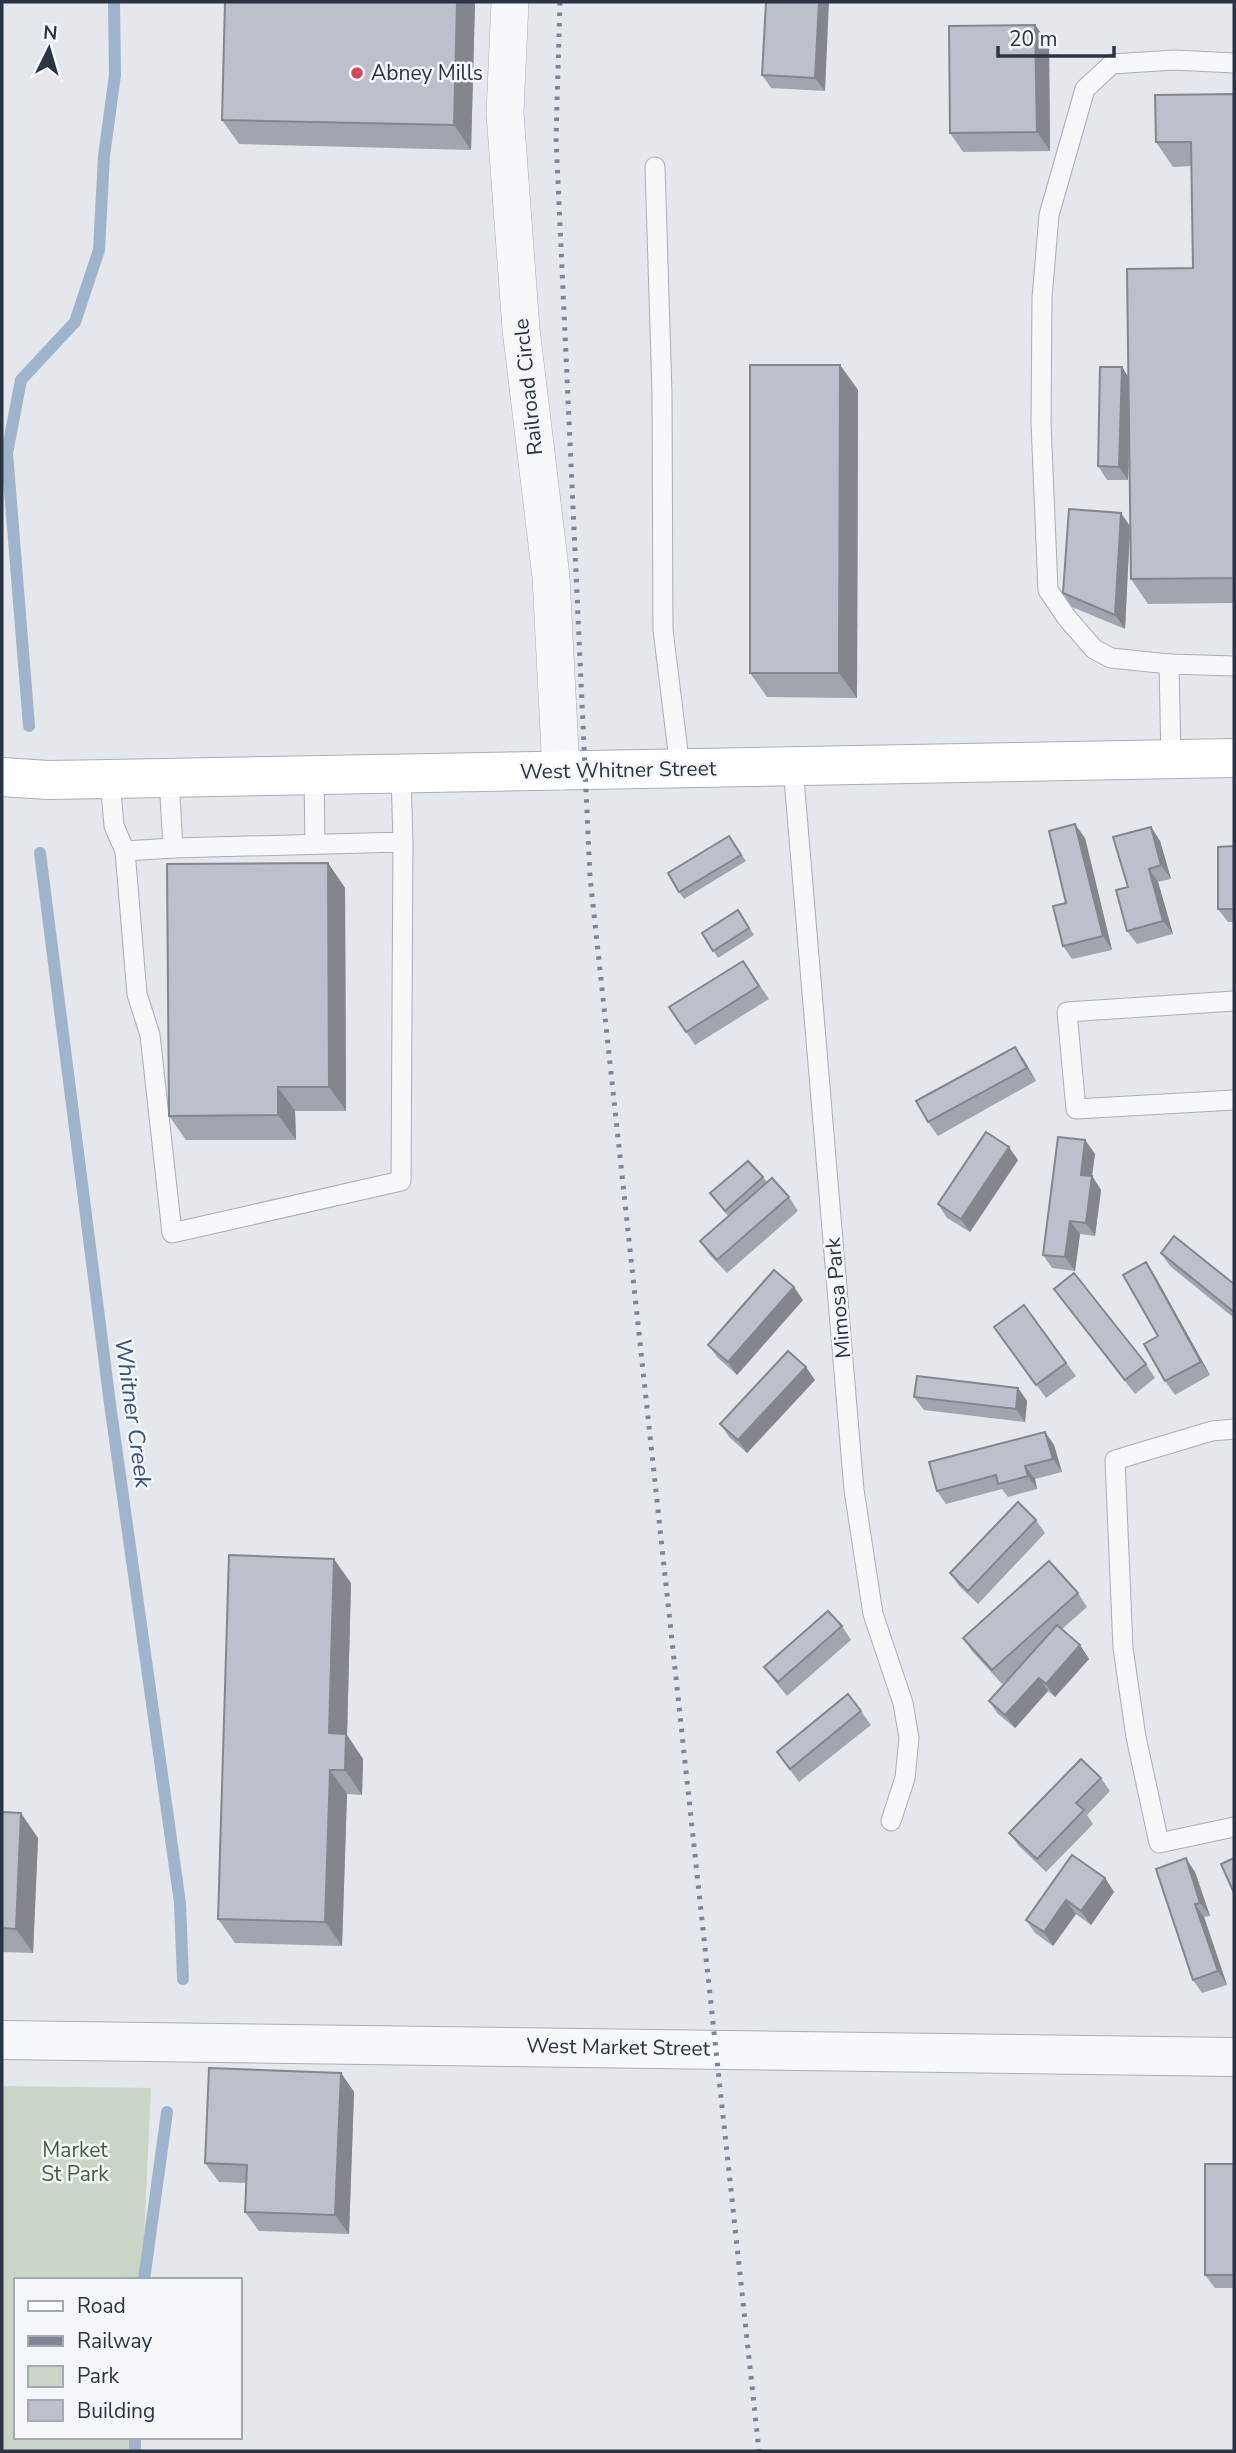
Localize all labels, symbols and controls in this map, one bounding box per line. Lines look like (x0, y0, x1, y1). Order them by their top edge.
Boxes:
north arrow (14, 14, 84, 84)
scale bar (998, 14, 1114, 58)
text: N (42, 19, 59, 47)
text: 20 m (1009, 25, 1058, 53)
place label: Abney Mills (371, 59, 483, 87)
marker: Abney Mills (349, 65, 365, 81)
street label: Railroad Circle (507, 317, 549, 457)
street label: West Whitner Street (520, 754, 717, 786)
street label: Mimosa Park (819, 1236, 857, 1360)
water label: Whitner Creek (107, 1336, 159, 1490)
street label: West Market Street (526, 2031, 711, 2063)
park label: Market St Park (41, 2136, 109, 2188)
legend (14, 2278, 242, 2439)
text: Road (77, 2292, 126, 2320)
text: Railway (77, 2327, 152, 2355)
text: Park (77, 2362, 119, 2390)
text: Building (77, 2397, 155, 2425)

